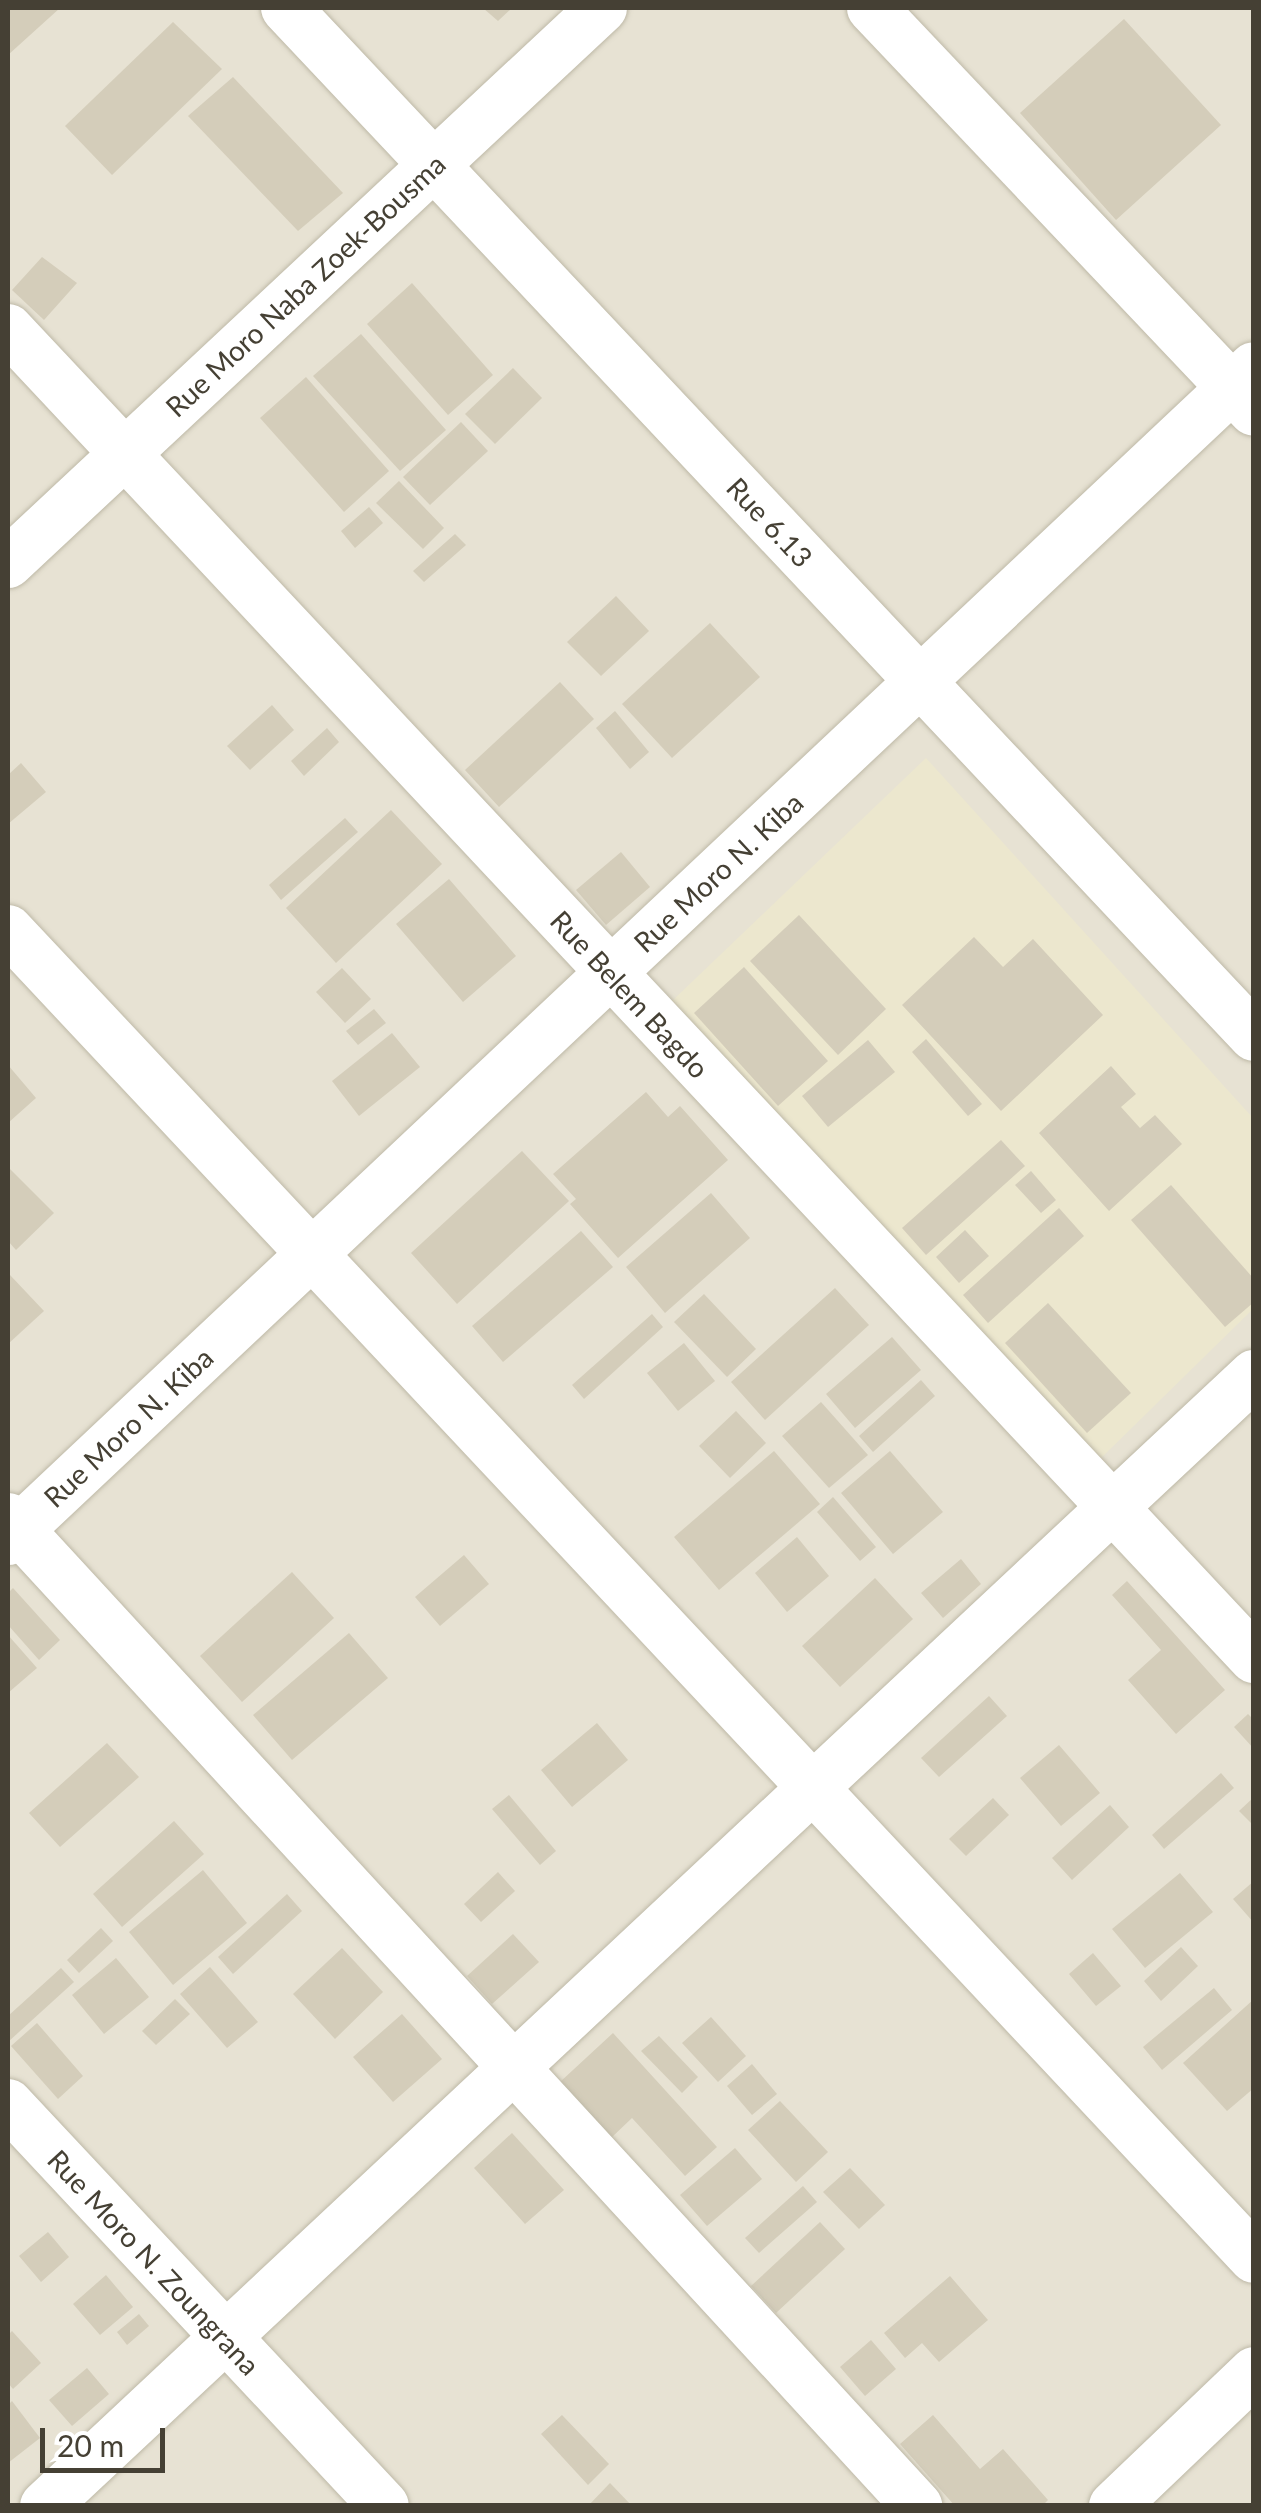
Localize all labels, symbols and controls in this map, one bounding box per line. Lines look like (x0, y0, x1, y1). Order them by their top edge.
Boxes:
street label: Rue Moro Naba Zoek-Bousma (158, 147, 452, 423)
street label: Rue 6.13 (720, 470, 820, 574)
street label: Rue Moro N. Kiba (627, 785, 809, 959)
street label: Rue Belem Bagdo (544, 903, 716, 1085)
street label: Rue Moro N. Kiba (37, 1340, 219, 1514)
street label: Rue Moro N. Zoungrana (41, 2143, 267, 2381)
scale bar (45, 2408, 170, 2470)
text: 20 m (57, 2427, 124, 2463)

